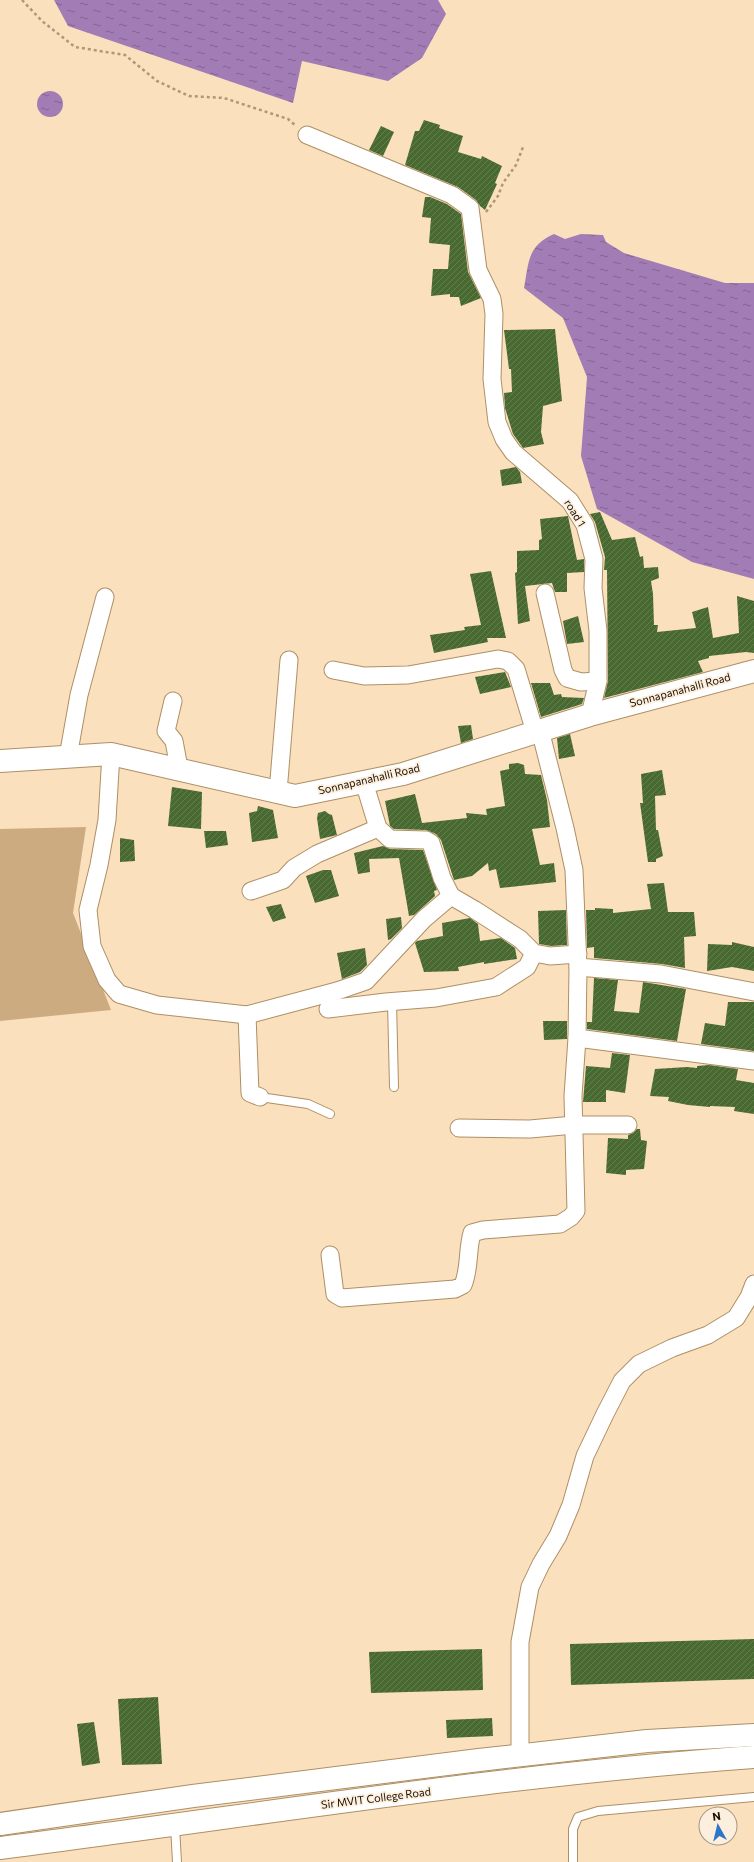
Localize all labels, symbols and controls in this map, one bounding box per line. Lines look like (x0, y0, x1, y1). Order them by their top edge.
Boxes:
street label: road 1 (562, 497, 589, 529)
street label: Sonnapanahalli Road (628, 670, 732, 709)
street label: Sonnapanahalli Road (317, 760, 421, 797)
street label: Sir MVIT College Road (320, 1784, 432, 1811)
north arrow (698, 1806, 738, 1846)
text: N (712, 1809, 722, 1823)

